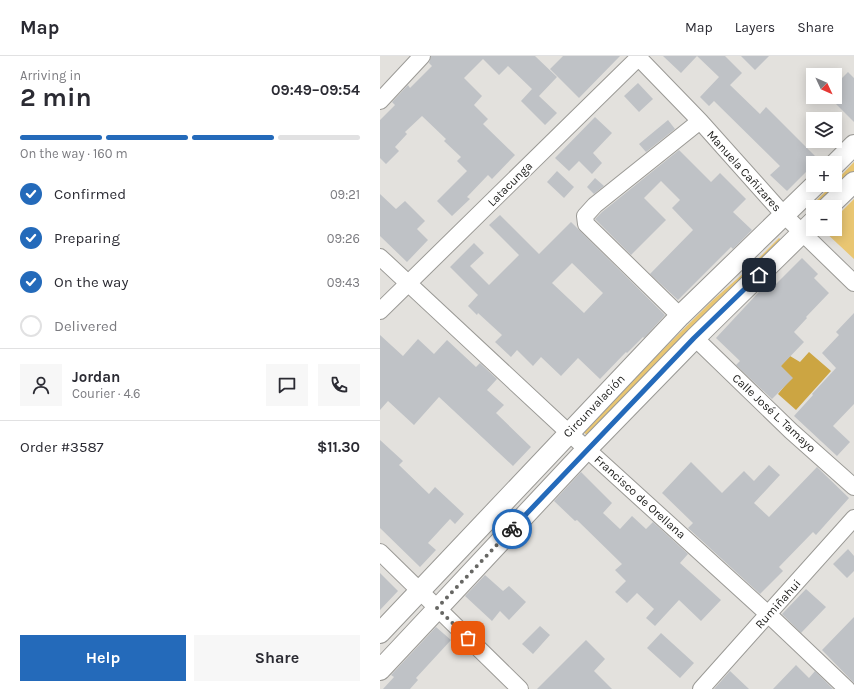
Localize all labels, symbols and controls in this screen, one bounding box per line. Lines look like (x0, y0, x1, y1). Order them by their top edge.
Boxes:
text: Map (20, 17, 59, 39)
text: Map (685, 19, 713, 36)
text: Layers (735, 19, 775, 36)
text: Share (797, 19, 834, 36)
text: Arriving in (20, 68, 81, 83)
north arrow (806, 68, 842, 104)
map controls (806, 68, 842, 236)
text: 09:49–09:54 (271, 81, 360, 99)
text: 2 min (20, 82, 92, 113)
button: layers (806, 112, 842, 148)
street label: Manuela Cañizares (704, 128, 784, 214)
text: On the way · 160 m (20, 146, 128, 161)
button: + (806, 156, 842, 192)
street label: Latacunga (485, 159, 535, 209)
icon: check (20, 183, 42, 205)
text: Confirmed (54, 185, 126, 203)
text: 09:21 (330, 187, 360, 202)
button: − (806, 200, 842, 236)
icon: check (20, 227, 42, 249)
text: Preparing (54, 229, 120, 247)
text: 09:26 (327, 231, 360, 246)
pin (742, 258, 776, 292)
icon: home (748, 264, 770, 286)
icon: check (20, 271, 42, 293)
text: On the way (54, 273, 128, 291)
text: 09:43 (327, 275, 360, 290)
text: Delivered (54, 317, 118, 335)
button: person (20, 364, 62, 406)
button: chat (266, 364, 308, 406)
button: phone (318, 364, 360, 406)
text: Jordan (72, 368, 120, 386)
street label: Calle José L. Tamayo (730, 371, 818, 455)
street label: Circunvalación (560, 372, 628, 440)
text: Courier · 4.6 (72, 386, 140, 401)
text: Order #3587 (20, 438, 104, 456)
text: $11.30 (317, 438, 360, 456)
street label: Francisco de Orellana (592, 452, 688, 542)
courier (492, 509, 532, 549)
icon: bike (501, 518, 523, 540)
street label: Rumiñahui (752, 577, 804, 631)
pin (451, 621, 485, 655)
icon: bag (457, 627, 479, 649)
button: Help (20, 635, 186, 681)
button: Share (194, 635, 360, 681)

